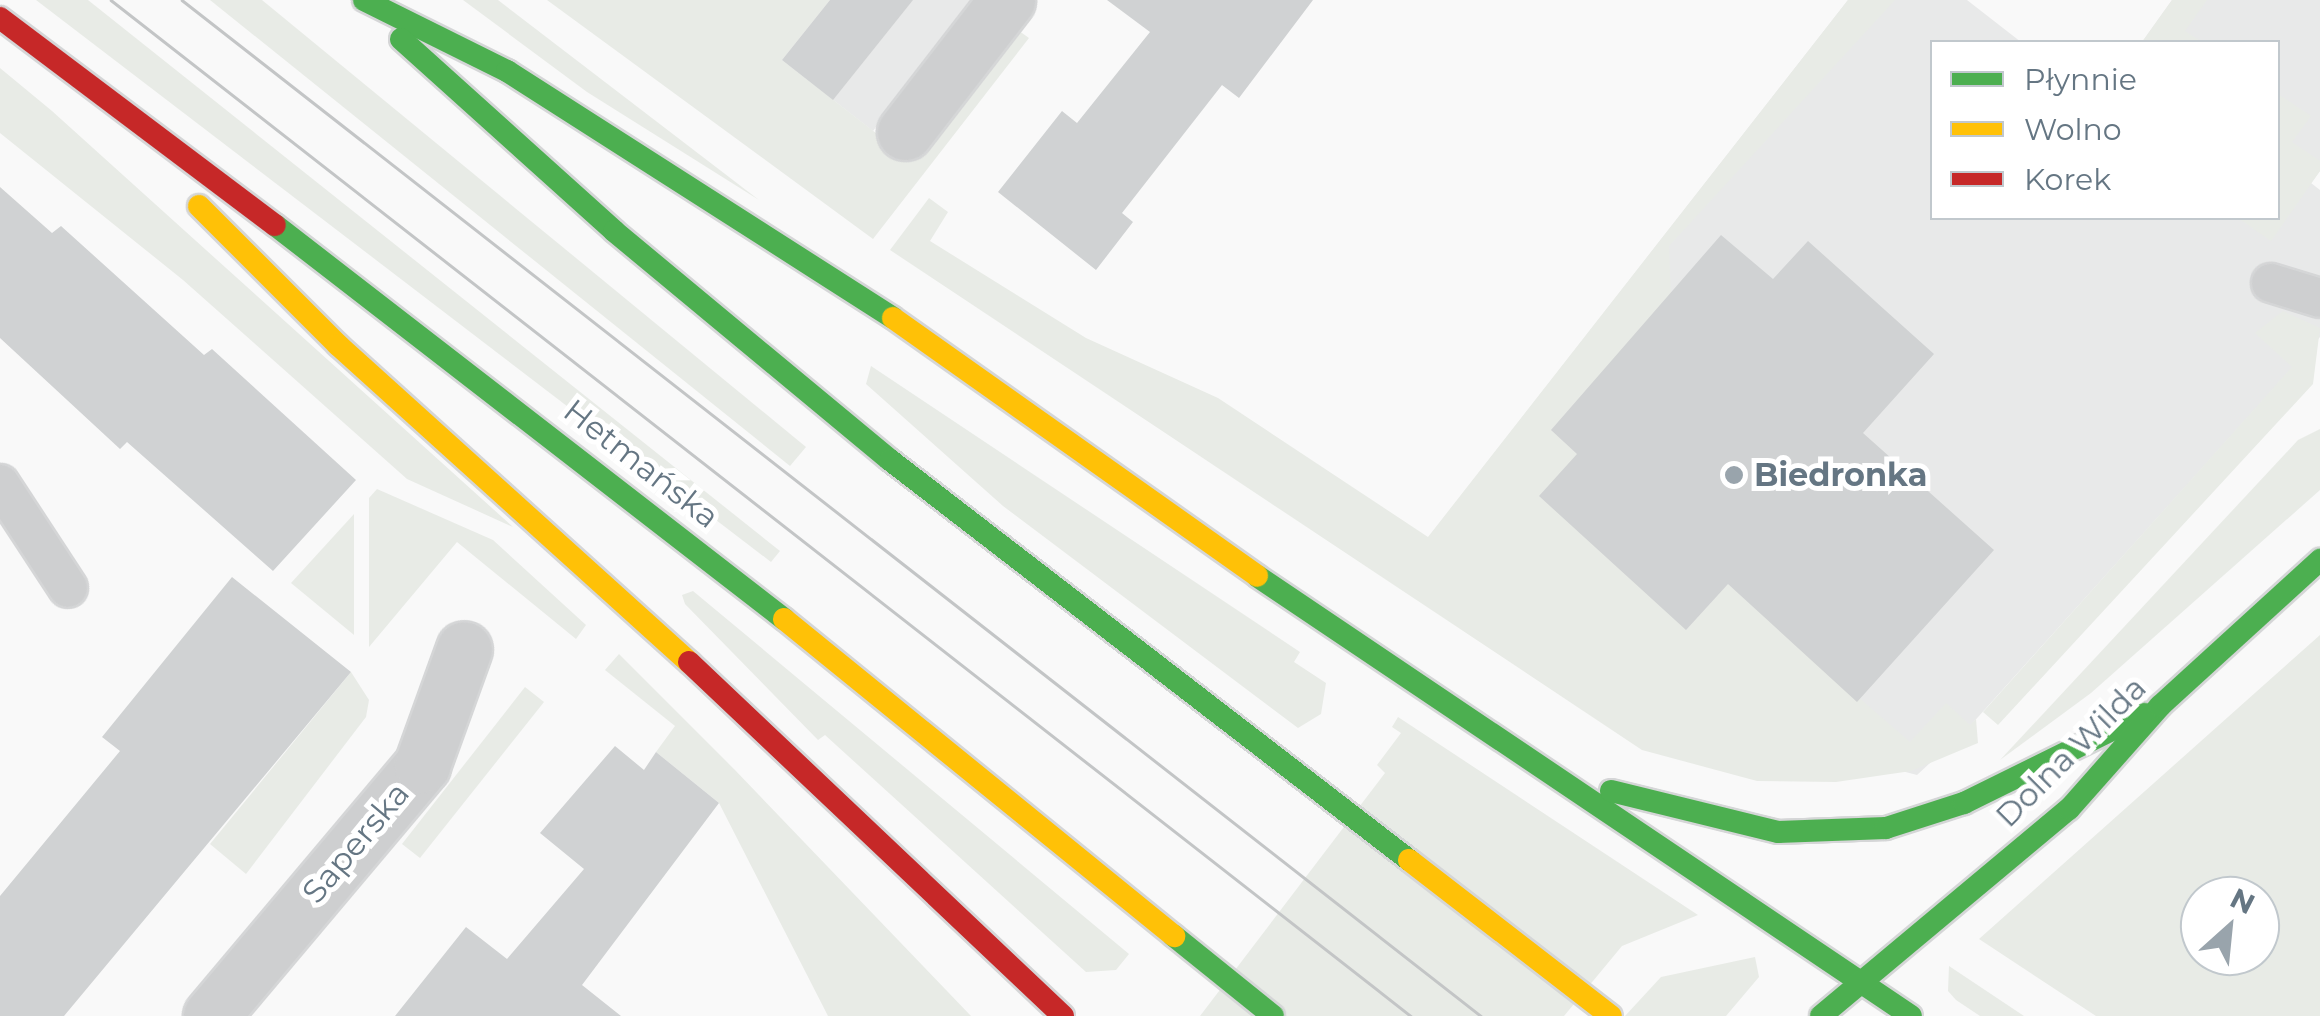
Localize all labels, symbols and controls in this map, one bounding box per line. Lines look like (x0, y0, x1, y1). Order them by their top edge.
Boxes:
legend (1930, 40, 2280, 220)
text: Płynnie (2024, 61, 2137, 98)
text: Wolno (2024, 111, 2122, 148)
text: Korek (2024, 161, 2111, 198)
street label: Hetmańska (556, 392, 726, 536)
place label: Biedronka (1754, 456, 1927, 494)
marker: Biedronka (1723, 464, 1745, 486)
street label: Dolna Wilda (1988, 669, 2154, 835)
street label: Saperska (294, 775, 418, 911)
north arrow (2180, 876, 2280, 976)
text: N (2225, 881, 2261, 921)

